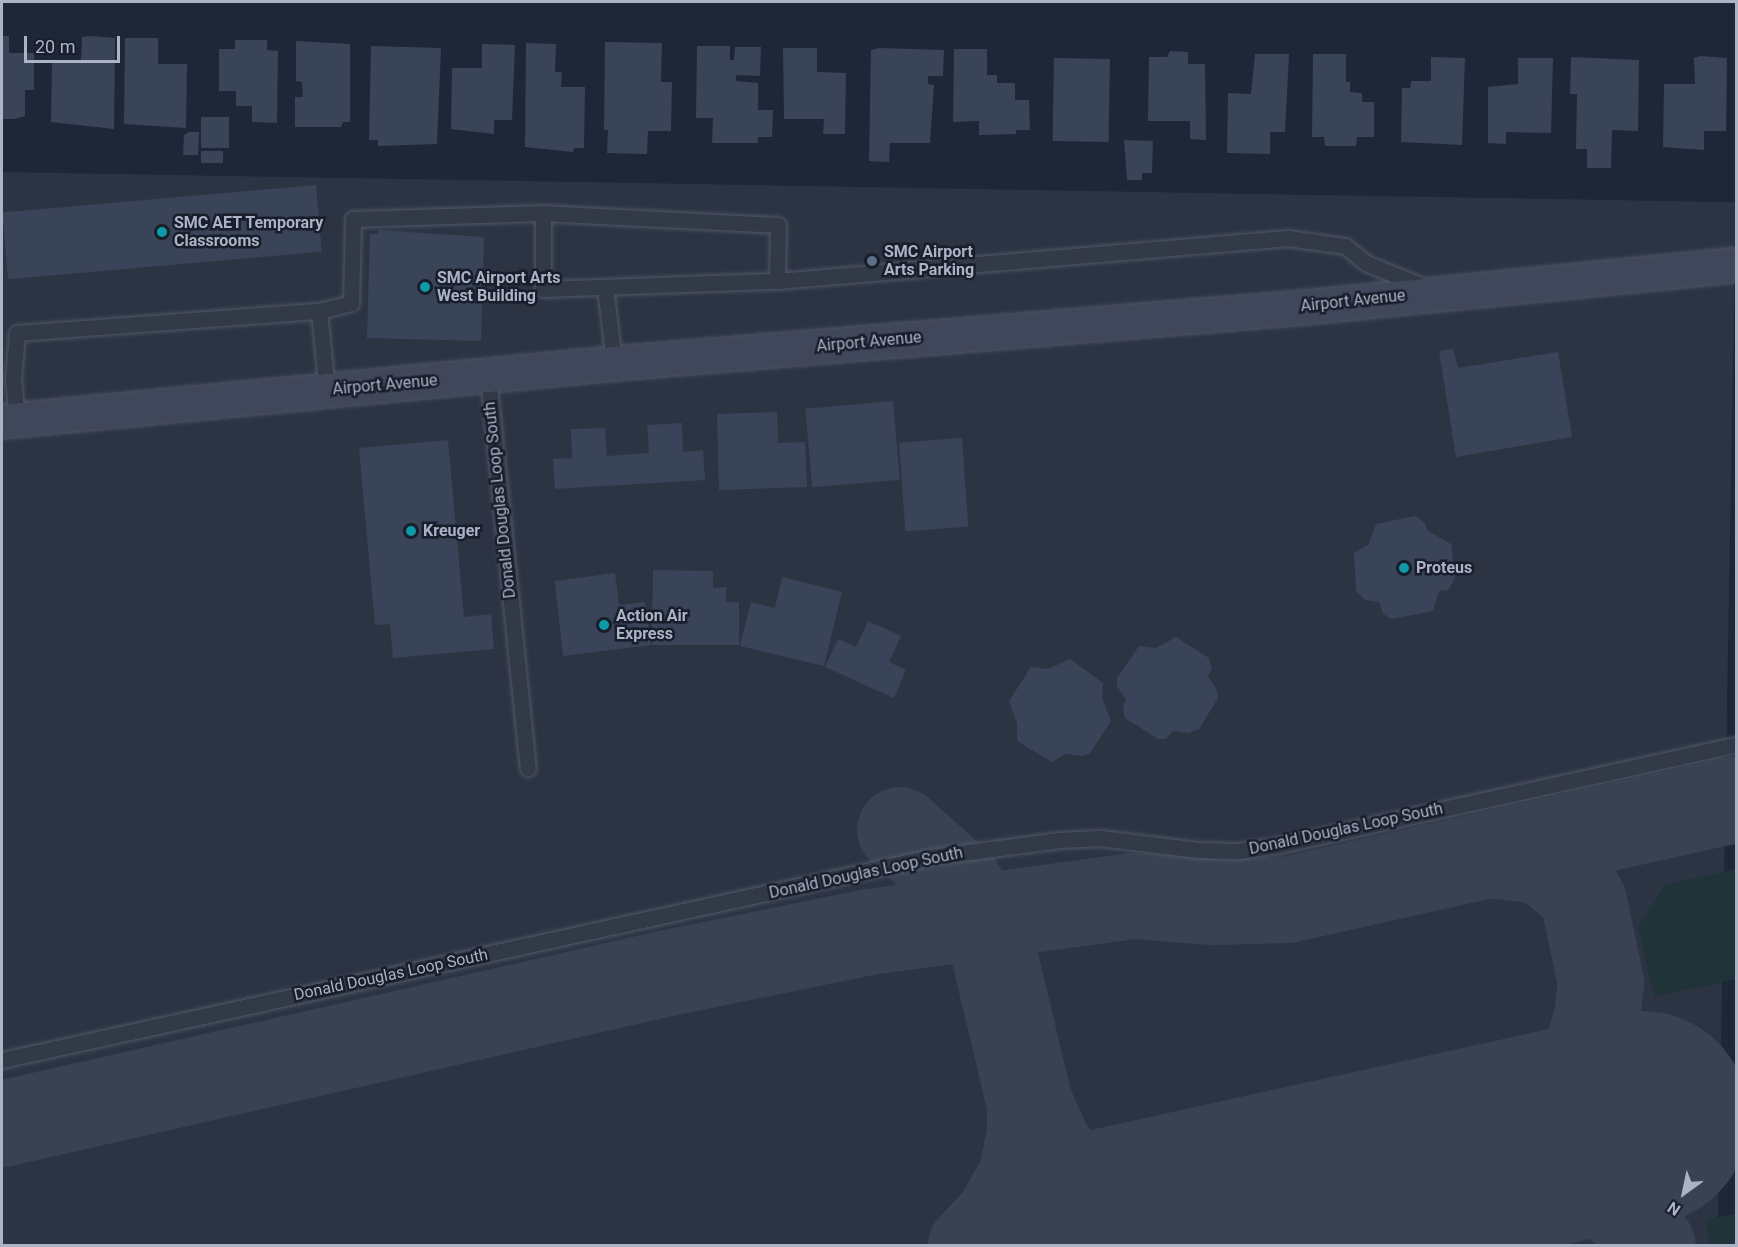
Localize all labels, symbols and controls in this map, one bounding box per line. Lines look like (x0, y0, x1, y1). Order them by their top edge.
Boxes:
scale bar (27, 24, 123, 62)
text: 20 m (35, 36, 75, 57)
place label: SMC AET Temporary Classrooms (174, 213, 324, 251)
marker: SMC AET Temporary Classrooms (155, 225, 169, 239)
place label: SMC Airport Arts Parking (884, 242, 974, 280)
marker: SMC Airport Arts Parking (865, 254, 879, 268)
place label: SMC Airport Arts West Building (437, 268, 560, 306)
marker: SMC Airport Arts West Building (418, 280, 432, 294)
street label: Airport Avenue (1300, 286, 1406, 316)
street label: Airport Avenue (816, 328, 922, 356)
street label: Airport Avenue (332, 371, 438, 399)
street label: Donald Douglas Loop South (480, 401, 520, 599)
place label: Kreuger (423, 521, 480, 541)
marker: Kreuger (404, 524, 418, 538)
place label: Proteus (1416, 558, 1472, 578)
marker: Proteus (1397, 561, 1411, 575)
place label: Action Air Express (616, 606, 688, 644)
marker: Action Air Express (597, 618, 611, 632)
street label: Donald Douglas Loop South (1247, 799, 1445, 859)
street label: Donald Douglas Loop South (767, 843, 965, 903)
street label: Donald Douglas Loop South (292, 945, 490, 1005)
north arrow (1654, 1163, 1714, 1223)
text: N (1664, 1197, 1684, 1220)

